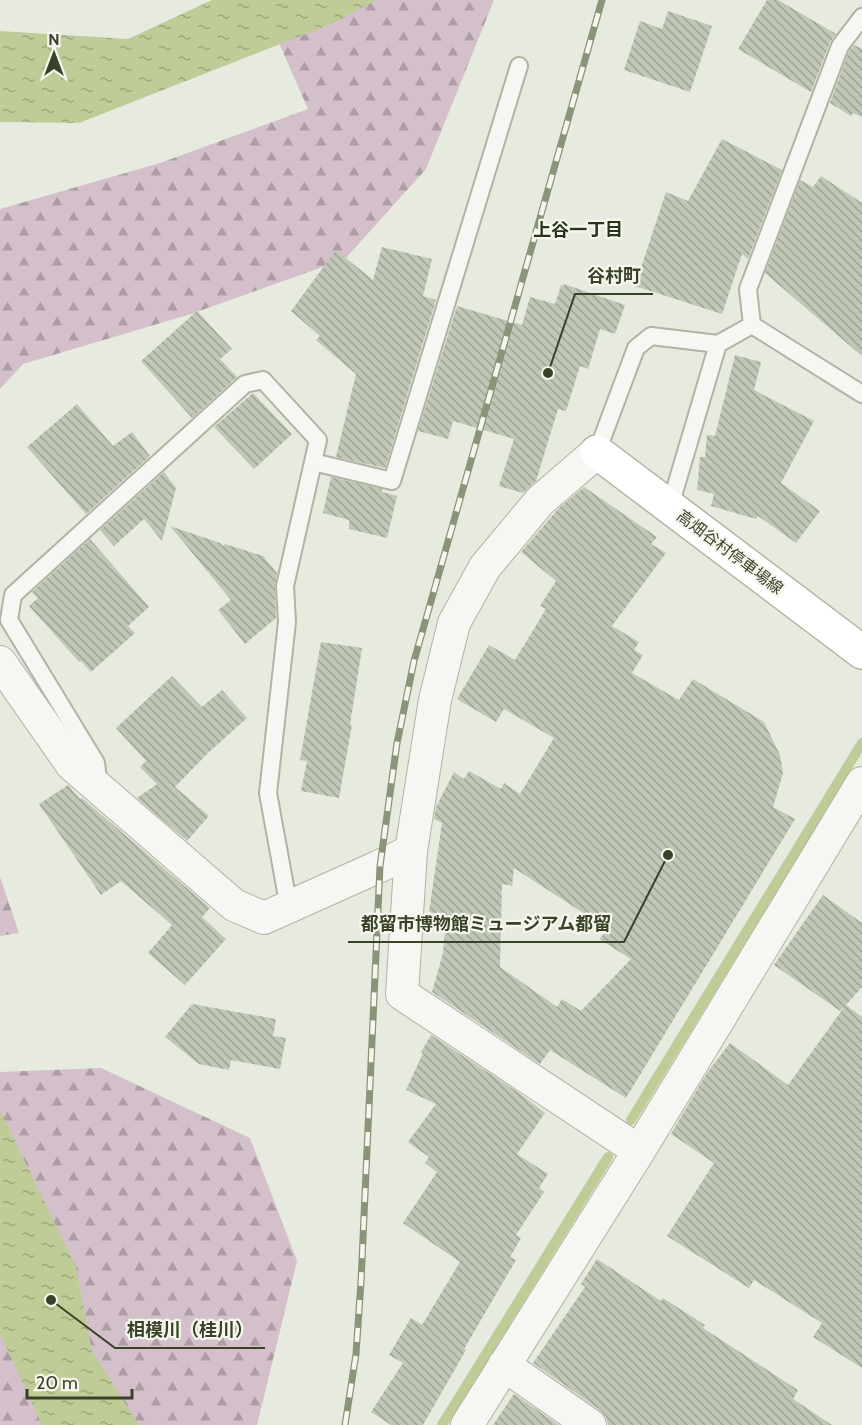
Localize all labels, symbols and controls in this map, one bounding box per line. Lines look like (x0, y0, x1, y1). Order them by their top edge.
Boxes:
north arrow (24, 24, 84, 84)
text: N (48, 30, 60, 49)
district label: 上谷一丁目 (533, 219, 623, 241)
callout: 谷村町 (575, 258, 653, 294)
text: 谷村町 (587, 265, 641, 287)
street label: 高畑谷村停車場線 (673, 506, 787, 598)
callout: 都留市博物館ミュージアム都留 (348, 906, 624, 942)
text: 都留市博物館ミュージアム都留 (361, 913, 611, 935)
callout: 相模川（桂川） (115, 1312, 265, 1348)
text: 相模川（桂川） (127, 1319, 253, 1341)
scale bar (27, 1362, 132, 1400)
text: 20 m (36, 1372, 78, 1394)

